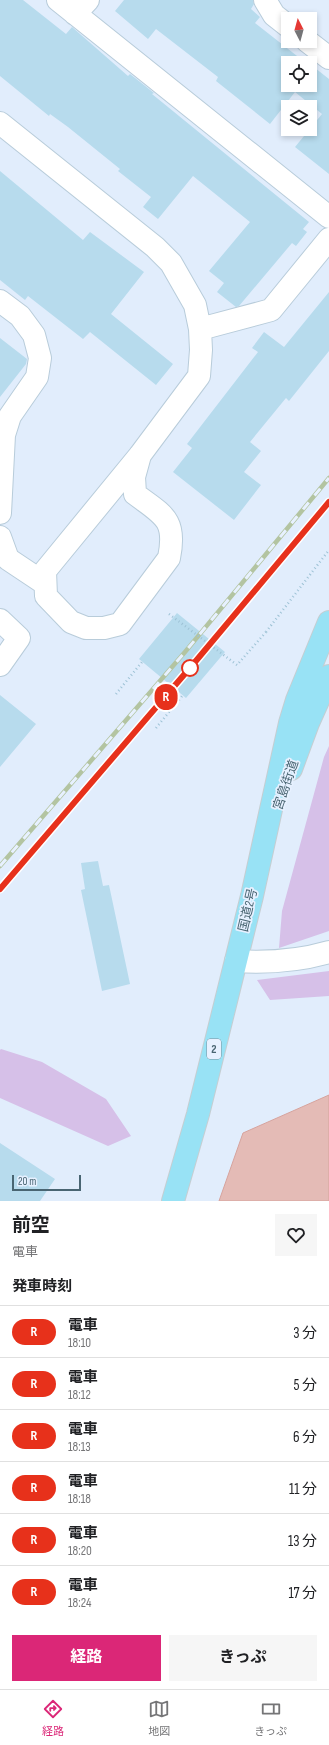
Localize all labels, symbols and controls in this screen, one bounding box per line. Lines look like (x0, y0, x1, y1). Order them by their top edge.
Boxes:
north arrow (281, 12, 317, 48)
map controls (281, 12, 317, 136)
button: locate (281, 56, 317, 92)
button: layers (281, 100, 317, 136)
unlabelled marker (181, 659, 199, 677)
line badge: R (153, 684, 179, 710)
text: R (163, 688, 169, 705)
street label: 宮島街道 (270, 758, 302, 812)
street label: 国道2号 (235, 887, 261, 933)
road number: 2 (207, 1039, 221, 1059)
scale bar (12, 1173, 81, 1192)
text: 20 m (18, 1175, 36, 1188)
text: 前空 (12, 1214, 50, 1237)
button: heart (275, 1214, 317, 1256)
text: 電車 (12, 1244, 38, 1260)
text: 発車時刻 (12, 1277, 72, 1296)
text: 電車 (68, 1316, 98, 1335)
text: R (31, 1323, 37, 1340)
text: 3 分 (293, 1324, 317, 1343)
text: 18:10 (68, 1335, 91, 1351)
text: 電車 (68, 1368, 98, 1387)
text: R (31, 1375, 37, 1392)
text: 5 分 (294, 1376, 317, 1395)
text: 18:12 (68, 1387, 91, 1403)
text: 電車 (68, 1420, 98, 1439)
text: R (31, 1427, 37, 1444)
text: 6 分 (293, 1428, 317, 1447)
text: 18:13 (68, 1439, 91, 1455)
text: 電車 (68, 1472, 98, 1491)
text: R (31, 1479, 37, 1496)
text: 11 分 (289, 1480, 317, 1499)
text: 18:18 (68, 1491, 91, 1507)
text: 電車 (68, 1524, 98, 1543)
text: R (31, 1531, 37, 1548)
text: 13 分 (288, 1532, 317, 1551)
text: 18:20 (68, 1543, 92, 1559)
text: 電車 (68, 1576, 98, 1595)
text: R (31, 1583, 37, 1600)
text: 17 分 (288, 1584, 317, 1603)
text: 18:24 (68, 1595, 91, 1611)
button: 経路 (12, 1635, 161, 1681)
button: きっぷ (169, 1635, 317, 1681)
tab: 経路 (42, 1698, 64, 1738)
tab: 地図 (148, 1698, 170, 1738)
tab: きっぷ (254, 1698, 287, 1738)

